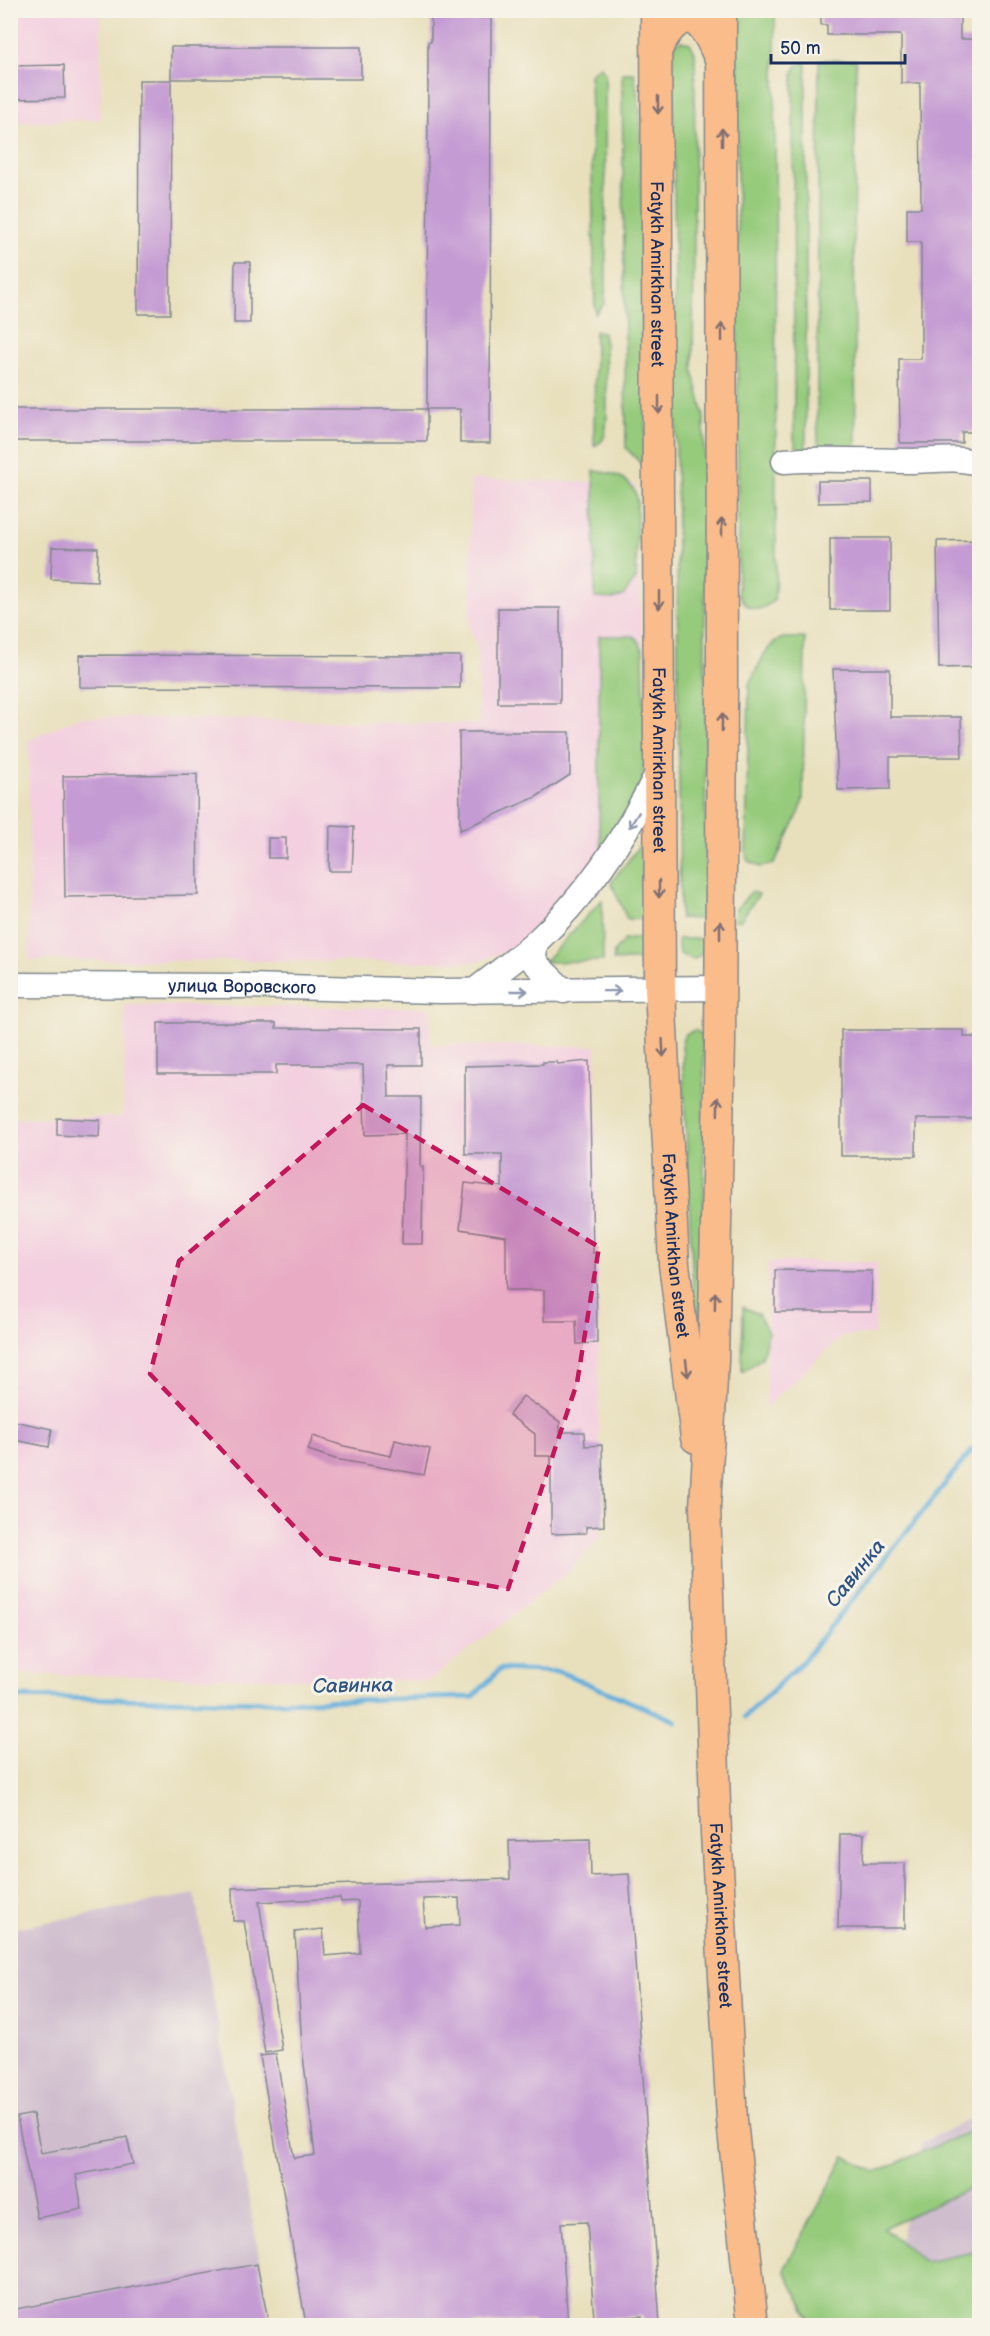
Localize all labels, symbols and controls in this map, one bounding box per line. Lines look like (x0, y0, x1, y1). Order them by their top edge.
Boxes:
scale bar (771, 27, 904, 65)
text: 50 m (780, 38, 821, 59)
one-way arrow (652, 95, 664, 115)
one-way arrow (716, 127, 728, 147)
street label: Fatykh Amirkhan street (646, 181, 667, 367)
one-way arrow (716, 322, 728, 342)
one-way arrow (653, 395, 665, 415)
one-way arrow (716, 517, 728, 537)
one-way arrow (653, 590, 665, 610)
street label: Fatykh Amirkhan street (648, 667, 669, 853)
one-way arrow (716, 712, 728, 732)
one-way arrow (627, 811, 640, 828)
one-way arrow (653, 878, 665, 898)
one-way arrow (714, 920, 726, 940)
street label: улица Воровского (168, 976, 316, 999)
one-way arrow (508, 985, 528, 997)
one-way arrow (602, 985, 622, 996)
one-way arrow (658, 1037, 669, 1057)
one-way arrow (713, 1097, 724, 1117)
street label: Fatykh Amirkhan street (657, 1152, 693, 1340)
one-way arrow (709, 1292, 720, 1312)
one-way arrow (682, 1357, 693, 1377)
water label: Савинка (821, 1535, 891, 1613)
water label: Савинка (312, 1673, 394, 1699)
street label: Fatykh Amirkhan street (705, 1822, 736, 2009)

